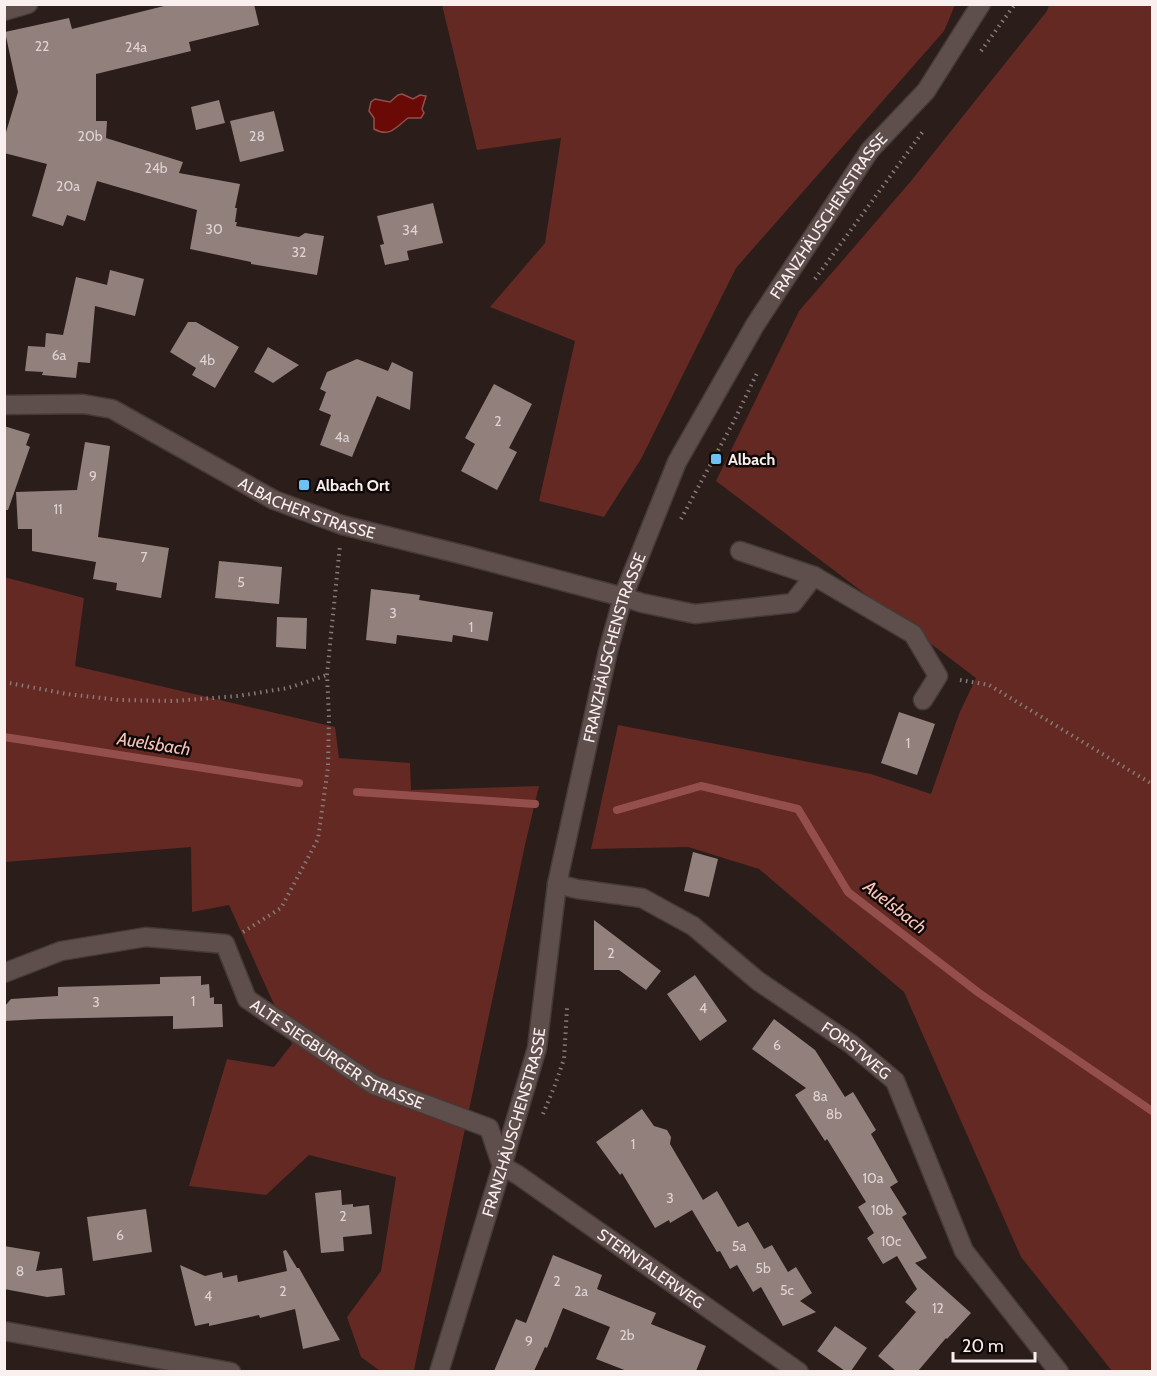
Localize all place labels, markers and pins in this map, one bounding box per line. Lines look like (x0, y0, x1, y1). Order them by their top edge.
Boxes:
place label: Albach (728, 450, 775, 469)
marker: Albach (709, 452, 723, 466)
place label: Albach Ort (316, 476, 390, 495)
marker: Albach Ort (297, 478, 311, 492)

